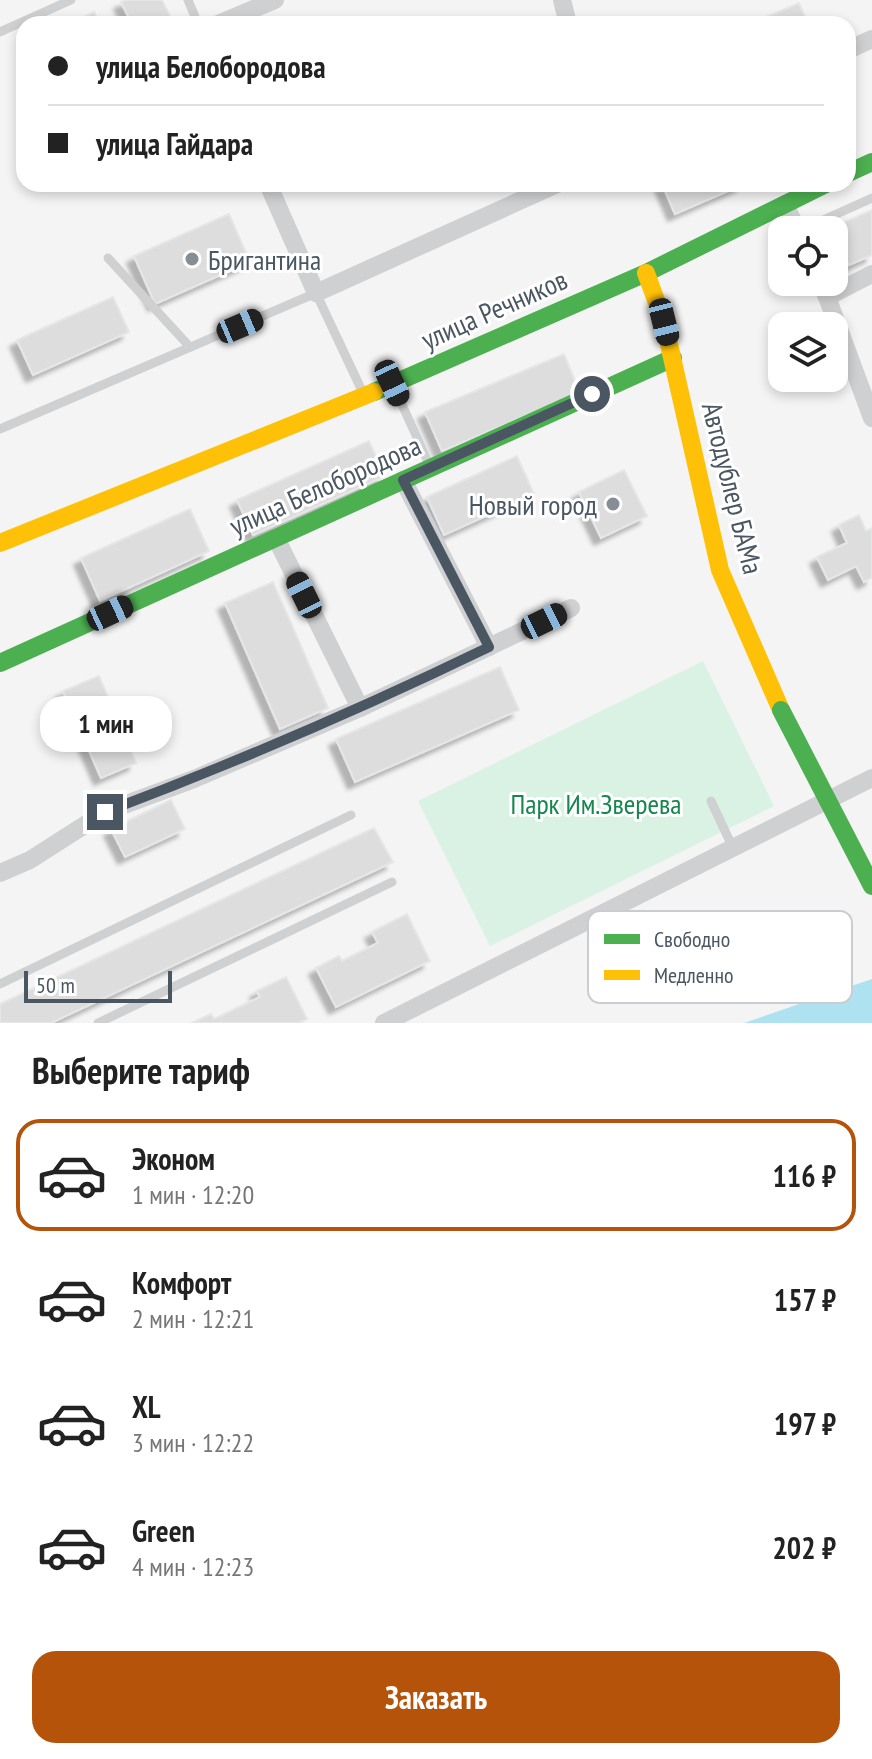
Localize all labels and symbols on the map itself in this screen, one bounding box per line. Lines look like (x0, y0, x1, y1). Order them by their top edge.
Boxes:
place label: Бригантина (208, 241, 321, 278)
marker: Бригантина (183, 250, 201, 268)
street label: улица Речников (415, 260, 573, 358)
car (647, 296, 681, 348)
car (213, 306, 267, 346)
car (371, 356, 413, 410)
route start (574, 376, 610, 412)
street label: Автодублер БАМа (694, 398, 772, 578)
street label: улица Белобородова (223, 426, 427, 544)
place label: Новый город (469, 486, 597, 523)
marker: Новый город (604, 495, 622, 513)
car (283, 568, 325, 622)
car (83, 592, 137, 634)
car (517, 600, 571, 642)
callout: 1 мин (39, 696, 171, 752)
park label: Парк Им.Зверева (511, 785, 681, 822)
route end (87, 794, 123, 830)
legend (588, 911, 852, 1003)
text: Свободно (654, 925, 730, 953)
text: Медленно (654, 961, 733, 989)
scale bar (24, 967, 172, 1003)

